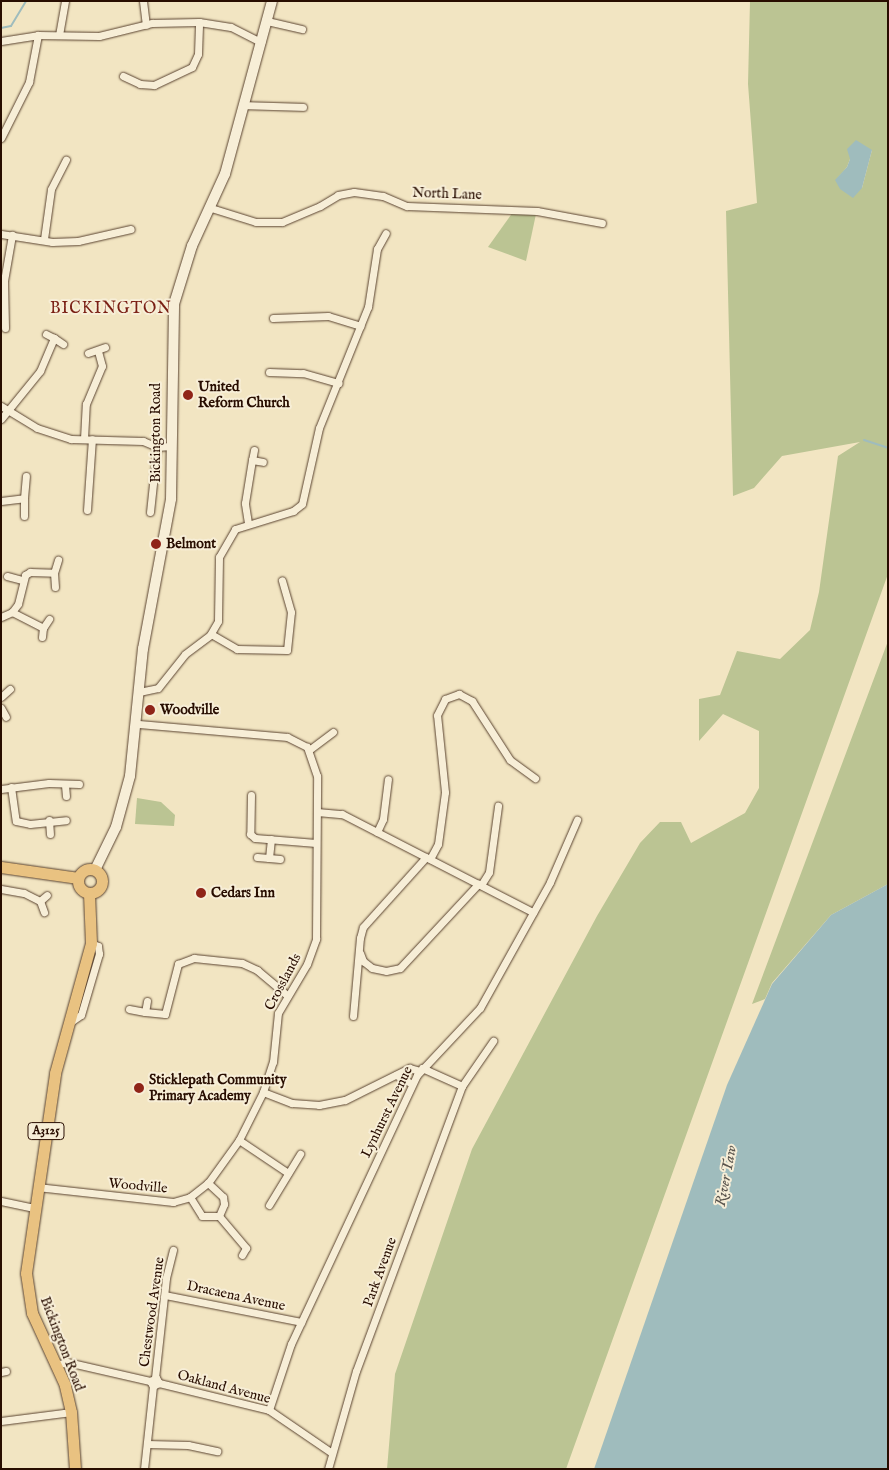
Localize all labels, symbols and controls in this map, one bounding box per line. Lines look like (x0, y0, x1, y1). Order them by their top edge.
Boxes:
street label: North Lane (412, 184, 482, 204)
district label: BICKINGTON (49, 299, 173, 319)
place label: United Reform Church (198, 379, 290, 412)
street label: Bickington Road (148, 383, 164, 483)
marker: United Reform Church (182, 389, 194, 401)
place label: Belmont (166, 536, 216, 552)
marker: Belmont (150, 538, 162, 550)
place label: Woodville (160, 702, 219, 718)
marker: Woodville (144, 704, 156, 716)
place label: Cedars Inn (211, 885, 275, 901)
marker: Cedars Inn (195, 887, 207, 899)
street label: Crosslands (261, 951, 305, 1013)
street label: Lynhurst Avenue (358, 1064, 416, 1160)
place label: Sticklepath Community Primary Academy (149, 1072, 287, 1104)
marker: Sticklepath Community Primary Academy (133, 1082, 145, 1094)
road number: A3125 (27, 1122, 65, 1140)
water label: River Taw (711, 1144, 741, 1208)
street label: Woodville (108, 1175, 168, 1197)
street label: Park Avenue (360, 1235, 400, 1309)
street label: Chestwood Avenue (136, 1256, 168, 1368)
street label: Dracaena Avenue (185, 1277, 287, 1315)
street label: Bickington Road (36, 1294, 88, 1394)
street label: Oakland Avenue (176, 1366, 272, 1408)

